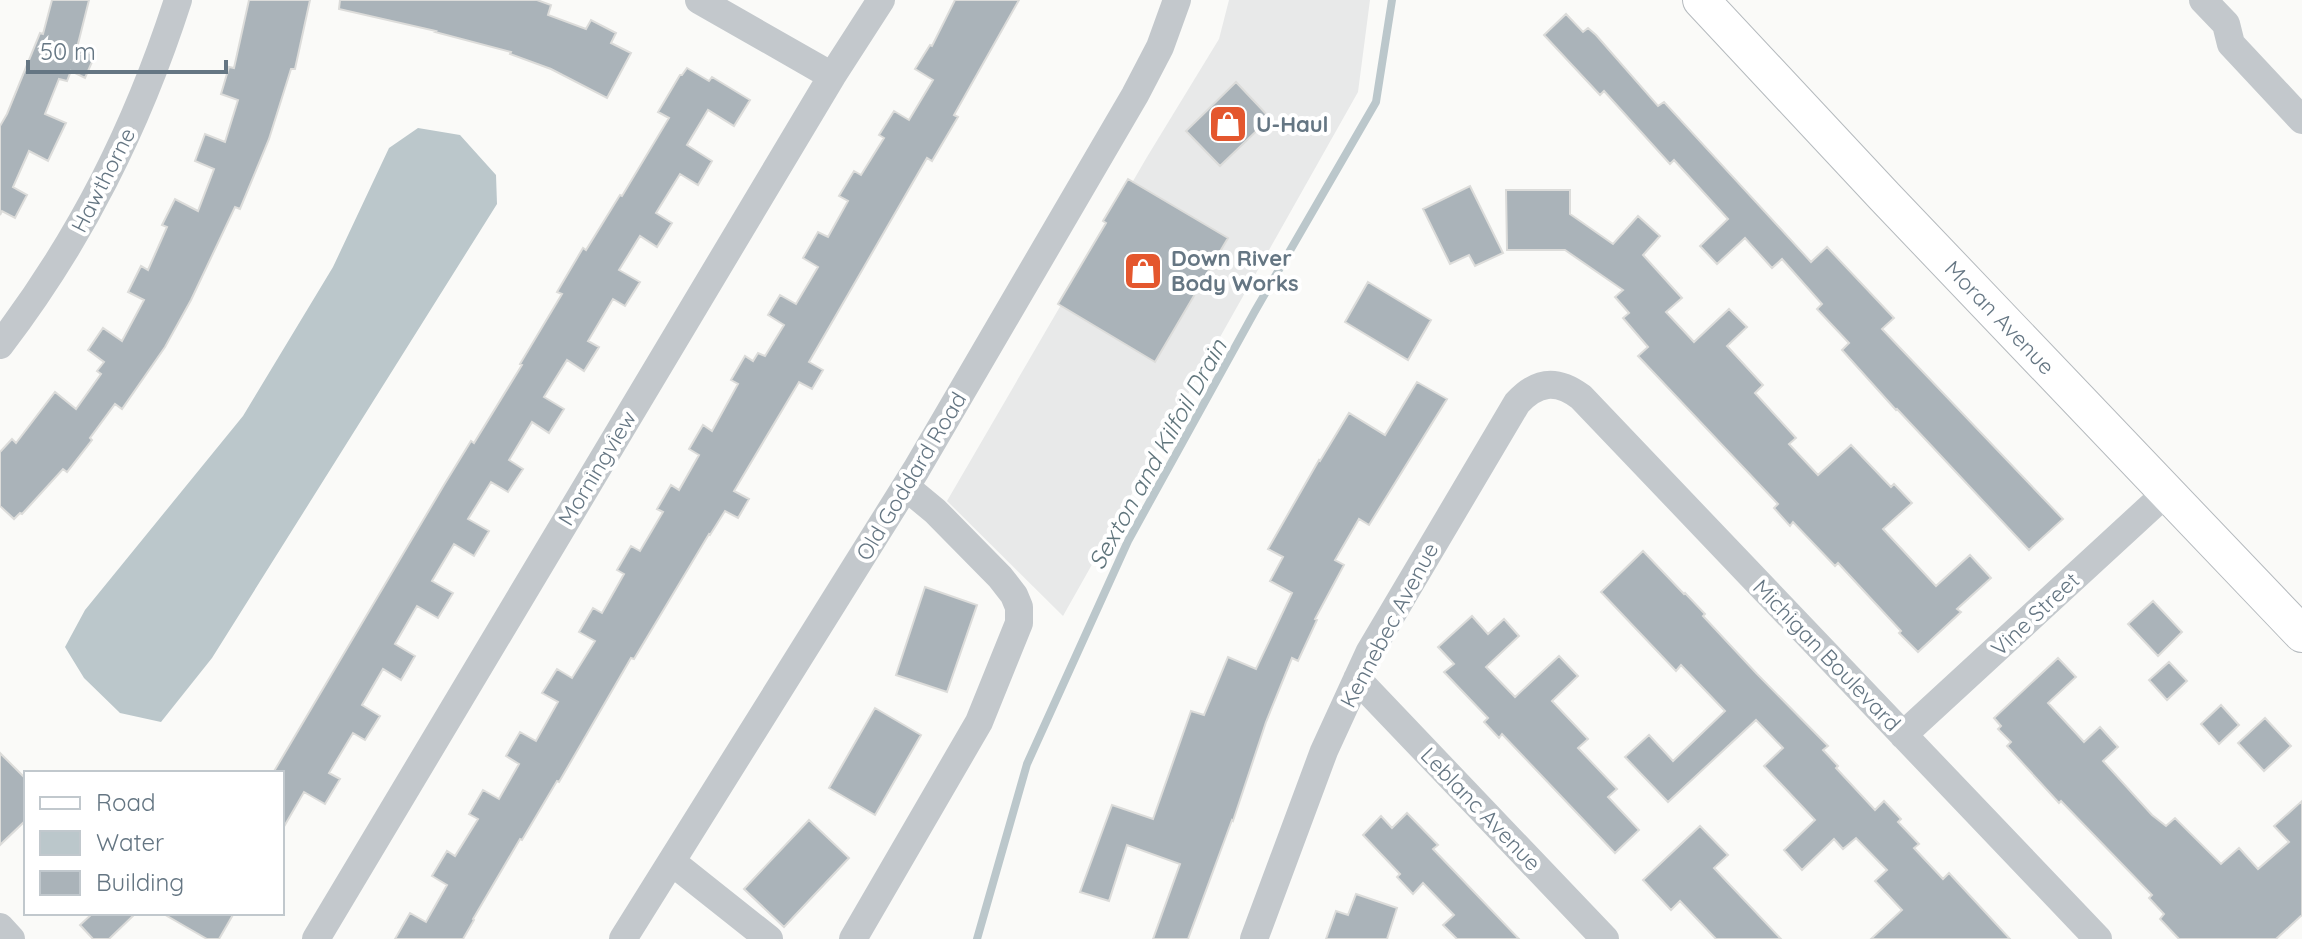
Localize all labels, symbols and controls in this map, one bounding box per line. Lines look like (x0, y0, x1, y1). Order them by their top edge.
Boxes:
scale bar (28, 24, 226, 74)
text: 50 m (40, 36, 96, 66)
shop icon: U-Haul (1207, 103, 1249, 145)
place label: U-Haul (1256, 110, 1329, 138)
street label: Hawthorne (65, 123, 141, 237)
place label: Down River Body Works (1171, 244, 1299, 297)
shop icon: Down River Body Works (1122, 250, 1164, 292)
street label: Moran Avenue (1939, 255, 2061, 380)
water label: Sexton and Kilfoil Drain (1081, 333, 1233, 574)
street label: Old Goddard Road (850, 387, 972, 565)
street label: Morningview (552, 405, 642, 531)
street label: Kennebec Avenue (1334, 538, 1444, 712)
street label: Vine Street (1985, 566, 2085, 662)
street label: Michigan Boulevard (1747, 573, 1907, 737)
street label: Leblanc Avenue (1415, 741, 1547, 877)
legend (24, 771, 284, 915)
text: Road (96, 787, 156, 817)
text: Water (96, 827, 164, 857)
text: Building (96, 867, 184, 897)

